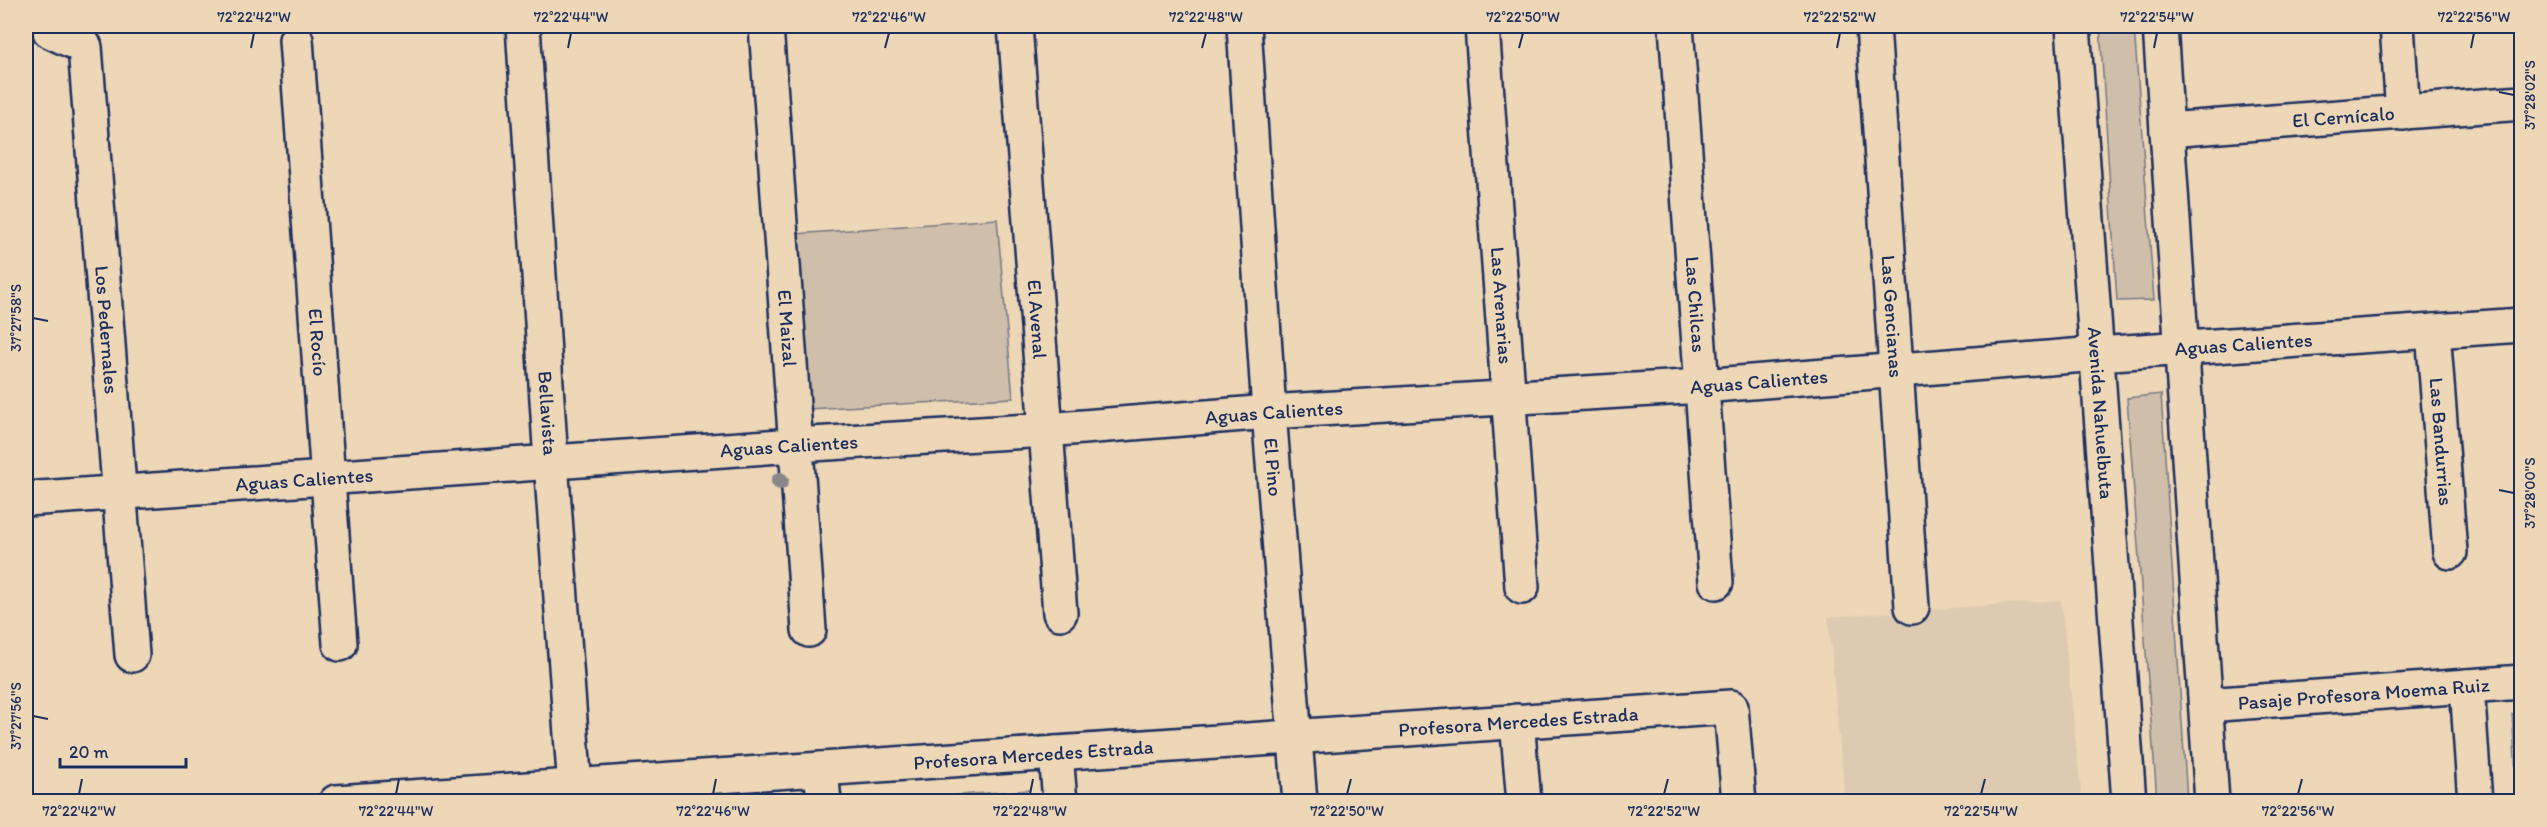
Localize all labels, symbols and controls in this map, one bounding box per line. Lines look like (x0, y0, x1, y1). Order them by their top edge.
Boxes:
text: 72°22'42"W (217, 8, 291, 26)
text: 72°22'44"W (534, 8, 609, 26)
text: 72°22'46"W (852, 8, 926, 26)
text: 72°22'48"W (1169, 8, 1243, 26)
text: 72°22'50"W (1486, 8, 1560, 26)
text: 72°22'52"W (1804, 8, 1876, 26)
text: 72°22'54"W (2120, 8, 2194, 26)
text: 72°22'56"W (2438, 8, 2510, 26)
text: 37°28'02"S (2521, 60, 2539, 130)
street label: El Cernícalo (2291, 101, 2396, 132)
street label: Las Arenarias (1486, 246, 1518, 365)
street label: Las Gencianas (1876, 254, 1909, 379)
street label: Las Chilcas (1681, 255, 1711, 353)
street label: Los Pedernales (90, 264, 124, 395)
street label: El Avenal (1022, 278, 1053, 360)
text: 37°27'58"S (7, 284, 25, 352)
street label: El Maizal (773, 289, 802, 368)
street label: El Rocío (304, 307, 332, 377)
street label: Avenida Nahuelbuta (2083, 326, 2119, 500)
street label: Aguas Calientes (2174, 327, 2313, 361)
street label: Aguas Calientes (1689, 364, 1829, 399)
street label: Bellavista (533, 370, 563, 457)
street label: Las Bandurrias (2425, 377, 2458, 507)
street label: Aguas Calientes (1204, 396, 1344, 429)
street label: Aguas Calientes (719, 429, 859, 462)
street label: El Pino (1259, 437, 1288, 497)
text: 37°28'00"S (2521, 457, 2539, 529)
street label: Aguas Calientes (234, 463, 374, 496)
street label: Pasaje Profesora Moema Ruiz (2237, 672, 2490, 715)
text: 37°27'56"S (7, 682, 25, 750)
street label: Profesora Mercedes Estrada (1397, 701, 1639, 742)
scale bar (60, 731, 186, 769)
street label: Profesora Mercedes Estrada (912, 734, 1154, 775)
text: 20 m (69, 741, 109, 763)
text: 72°22'42"W (42, 802, 116, 820)
text: 72°22'44"W (359, 802, 434, 820)
text: 72°22'46"W (676, 802, 750, 820)
text: 72°22'48"W (993, 802, 1067, 820)
text: 72°22'50"W (1310, 802, 1384, 820)
text: 72°22'52"W (1628, 802, 1700, 820)
text: 72°22'54"W (1944, 802, 2018, 820)
text: 72°22'56"W (2262, 802, 2334, 820)

